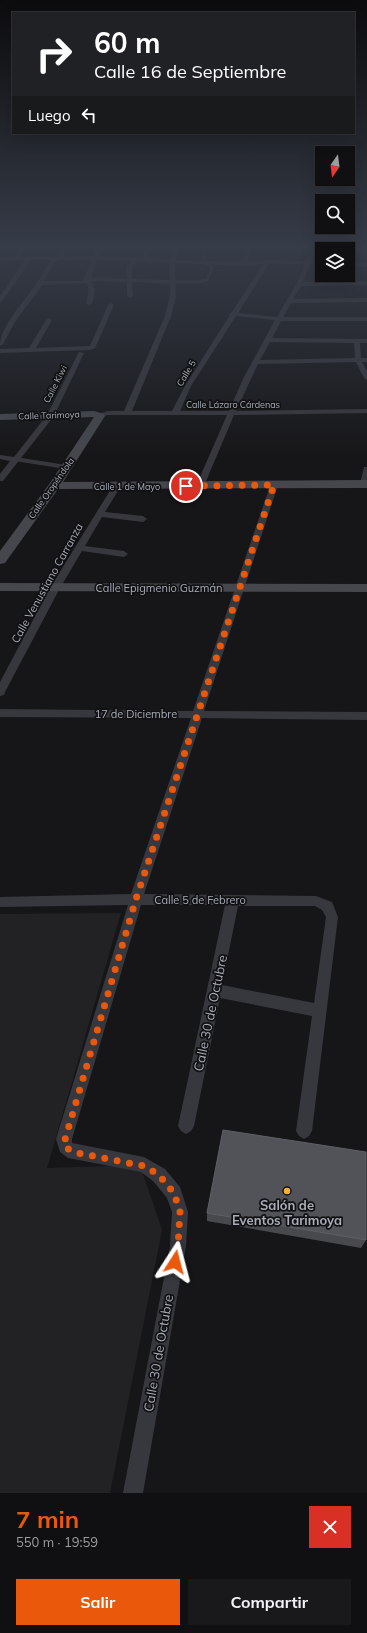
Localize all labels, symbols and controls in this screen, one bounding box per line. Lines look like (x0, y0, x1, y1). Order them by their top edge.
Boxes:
text: 60 m (94, 25, 160, 60)
icon: right (28, 28, 80, 80)
text: Calle 16 de Septiembre (94, 60, 286, 83)
icon: left (78, 104, 100, 126)
text: Luego (28, 106, 70, 125)
north arrow (315, 146, 355, 186)
map controls (315, 146, 355, 282)
button: search (315, 194, 355, 234)
button: layers (315, 242, 355, 282)
street label: Calle 5 (174, 358, 198, 388)
street label: Calle Kiwi (41, 363, 69, 405)
street label: Calle Lázaro Cárdenas (186, 399, 280, 410)
street label: Calle Tarimoya (18, 408, 80, 423)
street label: Calle Oropéndola (26, 455, 76, 521)
pin (169, 469, 203, 503)
icon: arrive (175, 475, 197, 497)
street label: Calle 1 de Mayo (94, 481, 160, 493)
street label: Calle Venustiano Carranza (8, 521, 86, 645)
street label: Calle Epigmenio Guzmán (95, 581, 223, 595)
street label: 17 de Diciembre (95, 707, 177, 721)
street label: Calle 5 de Febrero (154, 893, 246, 907)
street label: Calle 30 de Octubre (190, 953, 230, 1073)
marker: Salón de Eventos Tarimoya (282, 1186, 292, 1196)
place label: Salón de Eventos Tarimoya (232, 1197, 342, 1229)
position arrow (154, 1241, 196, 1283)
street label: Calle 30 de Octubre (140, 1293, 176, 1413)
text: 7 min (16, 1504, 79, 1534)
button: close (309, 1506, 351, 1548)
text: 550 m · 19:59 (16, 1534, 98, 1550)
button: Salir (16, 1579, 180, 1625)
button: Compartir (188, 1579, 351, 1625)

